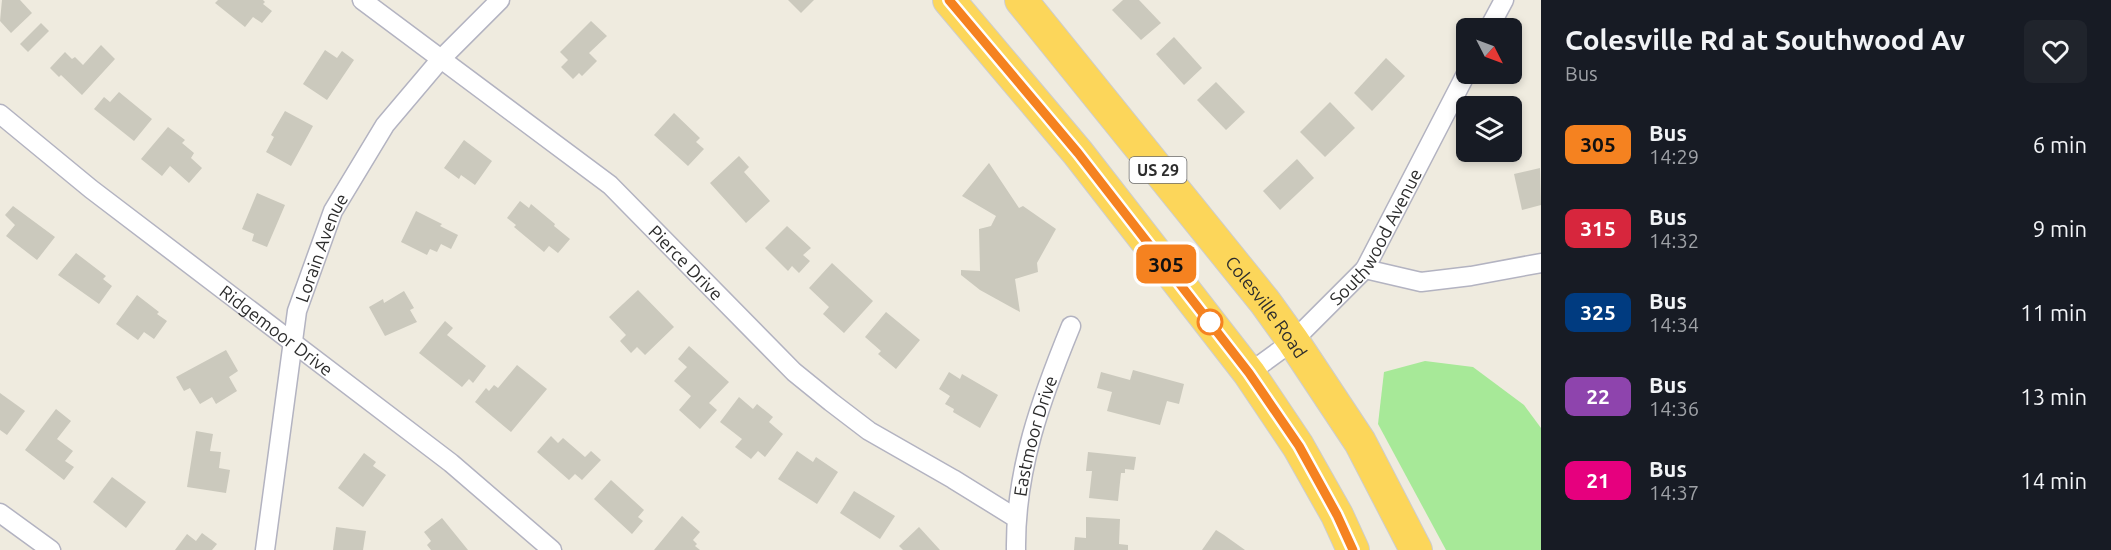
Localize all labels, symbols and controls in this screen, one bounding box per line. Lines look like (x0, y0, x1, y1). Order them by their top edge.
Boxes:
north arrow (1456, 18, 1522, 84)
map controls (1456, 18, 1522, 162)
button: heart (2024, 20, 2087, 83)
text: Colesville Rd at Southwood Av (1565, 24, 1965, 55)
text: Bus (1565, 62, 1598, 85)
button: layers (1456, 96, 1522, 162)
text: Bus (1649, 120, 1687, 145)
text: 305 (1580, 132, 1616, 156)
text: 6 min (2033, 132, 2087, 157)
text: 14:29 (1649, 145, 1699, 168)
road number: US 29 (1130, 157, 1186, 183)
street label: Southwood Avenue (1325, 165, 1425, 309)
street label: Lorain Avenue (291, 189, 351, 305)
text: Bus (1649, 204, 1687, 229)
text: 315 (1580, 216, 1616, 240)
text: 9 min (2033, 216, 2087, 241)
street label: Pierce Drive (645, 221, 727, 304)
text: 14:32 (1649, 229, 1699, 252)
line badge: 305 (1132, 244, 1200, 284)
text: 305 (1148, 252, 1184, 276)
street label: Colesville Road (1222, 252, 1311, 361)
street label: Ridgemoor Drive (216, 281, 337, 379)
text: Bus (1649, 288, 1687, 313)
text: 325 (1580, 300, 1616, 324)
text: 11 min (2020, 300, 2087, 325)
unlabelled marker (1197, 309, 1223, 335)
text: 14:34 (1649, 313, 1699, 336)
text: Bus (1649, 372, 1687, 397)
street label: Eastmoor Drive (1009, 373, 1061, 498)
text: 22 (1586, 384, 1610, 408)
text: 13 min (2020, 384, 2087, 409)
text: 14:36 (1649, 397, 1699, 420)
text: Bus (1649, 456, 1687, 481)
text: 21 (1586, 468, 1610, 492)
text: 14 min (2020, 468, 2087, 493)
text: 14:37 (1649, 481, 1699, 504)

